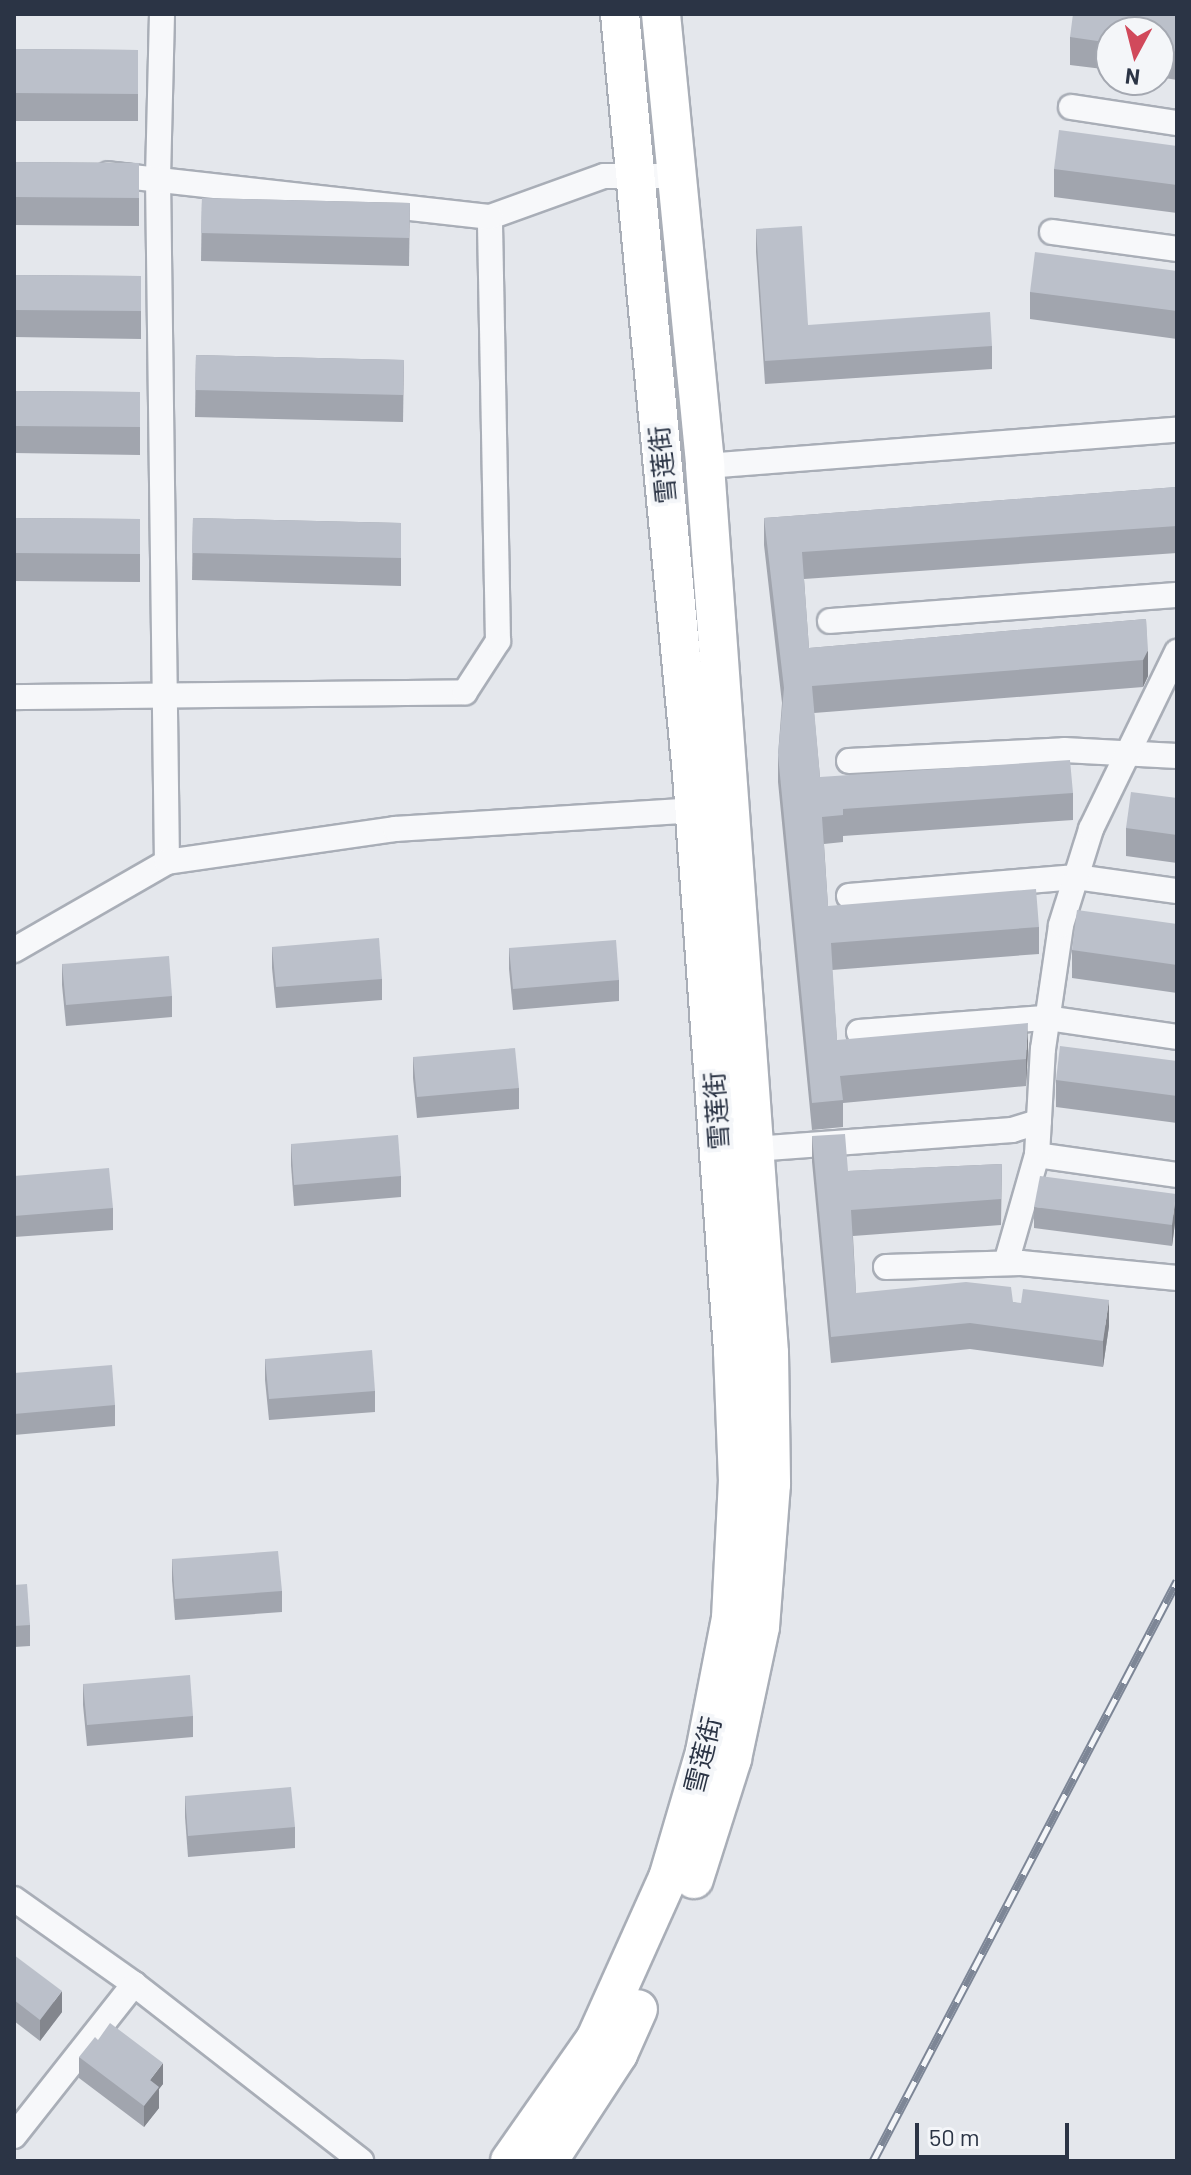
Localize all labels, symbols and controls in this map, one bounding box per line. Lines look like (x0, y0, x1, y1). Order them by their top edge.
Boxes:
north arrow (1095, 16, 1175, 96)
text: N (1123, 64, 1141, 92)
street label: 雪莲街 (642, 425, 682, 505)
street label: 雪莲街 (698, 1071, 734, 1151)
street label: 雪莲街 (677, 1713, 727, 1797)
scale bar (919, 2107, 1073, 2157)
text: 50 m (929, 2122, 980, 2151)

